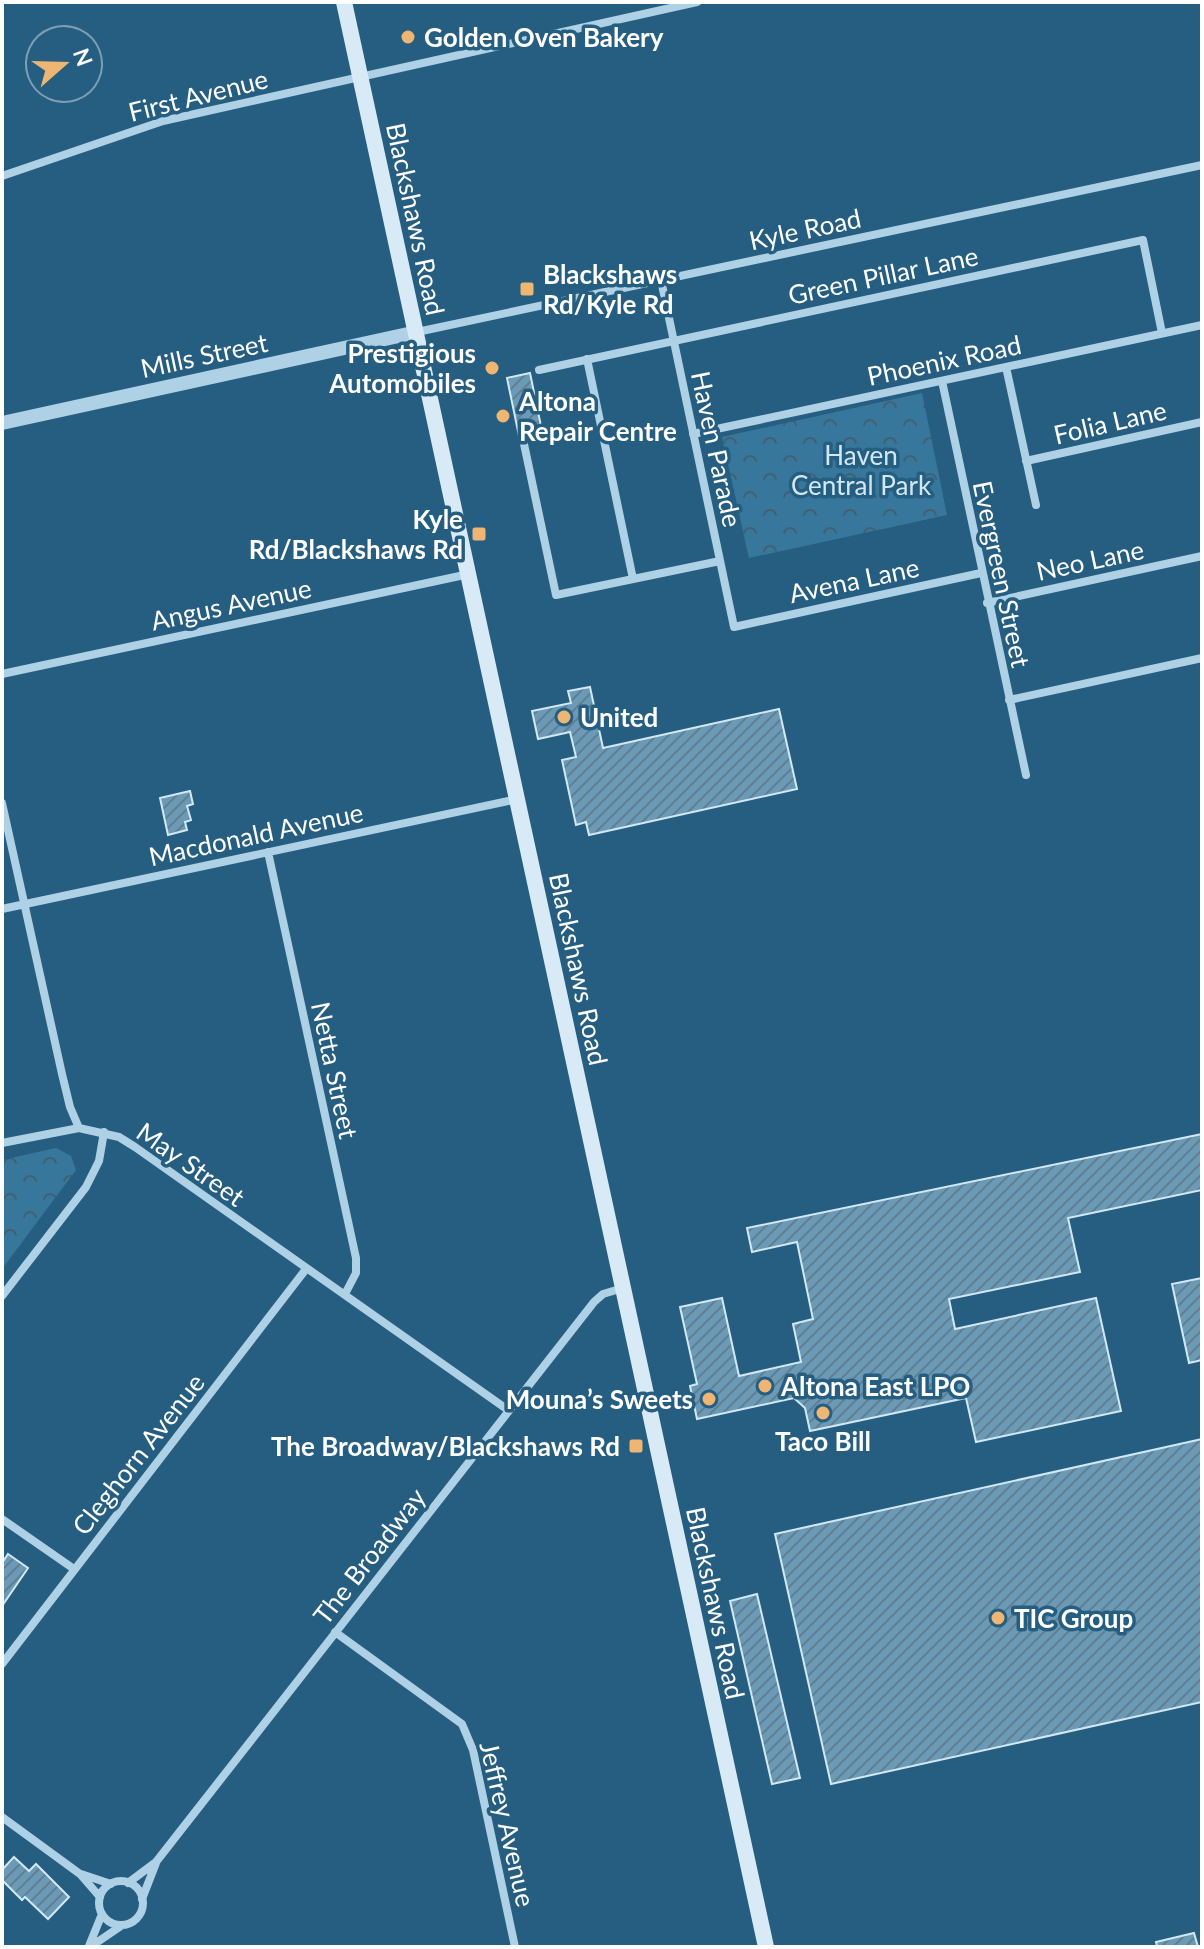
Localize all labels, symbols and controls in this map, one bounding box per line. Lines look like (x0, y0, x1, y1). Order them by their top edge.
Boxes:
place label: Golden Oven Bakery (424, 21, 664, 53)
north arrow (24, 24, 104, 104)
marker: Golden Oven Bakery (399, 28, 417, 46)
text: N (68, 44, 99, 70)
street label: First Avenue (125, 62, 271, 128)
street label: Blackshaws Road (380, 120, 452, 318)
street label: Kyle Road (746, 202, 864, 256)
street label: Green Pillar Lane (785, 239, 981, 311)
place label: Blackshaws Rd/Kyle Rd (543, 258, 677, 320)
marker: Blackshaws Rd/Kyle Rd (518, 280, 536, 298)
street label: Mills Street (138, 326, 271, 384)
street label: Phoenix Road (864, 328, 1024, 392)
place label: Prestigious Automobiles (328, 337, 476, 399)
marker: Prestigious Automobiles (483, 359, 501, 377)
street label: Haven Parade (685, 368, 749, 530)
place label: Altona Repair Centre (518, 385, 677, 447)
street label: Folia Lane (1050, 393, 1170, 451)
marker: Altona Repair Centre (494, 407, 512, 425)
park label: Haven Central Park (791, 439, 932, 501)
street label: Evergreen Street (967, 478, 1038, 671)
place label: Kyle Rd/Blackshaws Rd (249, 503, 463, 565)
marker: Kyle Rd/Blackshaws Rd (470, 525, 488, 543)
street label: Neo Lane (1033, 533, 1147, 587)
street label: Avena Lane (786, 551, 922, 609)
street label: Angus Avenue (148, 571, 314, 637)
place label: United (580, 701, 658, 733)
marker: United (555, 708, 573, 726)
street label: Macdonald Avenue (146, 796, 366, 872)
street label: Blackshaws Road (543, 870, 615, 1068)
street label: Netta Street (305, 999, 365, 1142)
street label: May Street (131, 1115, 252, 1213)
street label: Cleghorn Avenue (65, 1367, 211, 1541)
place label: Altona East LPO (780, 1370, 970, 1402)
marker: Altona East LPO (756, 1377, 774, 1395)
place label: Mouna’s Sweets (506, 1383, 693, 1415)
marker: Mouna’s Sweets (700, 1390, 718, 1408)
marker: Taco Bill (814, 1404, 832, 1422)
place label: Taco Bill (775, 1425, 871, 1457)
place label: The Broadway/Blackshaws Rd (271, 1430, 620, 1462)
marker: The Broadway/Blackshaws Rd (627, 1437, 645, 1455)
street label: The Broadway (306, 1481, 432, 1630)
street label: Blackshaws Road (680, 1504, 752, 1702)
place label: TIC Group (1014, 1602, 1133, 1634)
marker: TIC Group (989, 1609, 1007, 1627)
street label: Jeffrey Avenue (473, 1738, 543, 1910)

